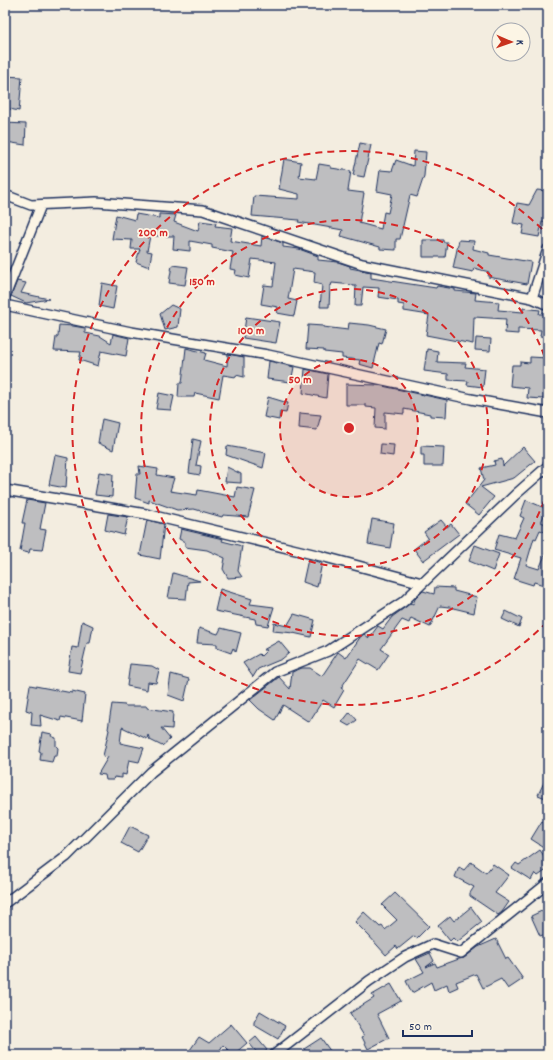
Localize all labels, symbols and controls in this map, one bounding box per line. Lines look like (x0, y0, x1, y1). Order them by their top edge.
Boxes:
north arrow (491, 22, 531, 62)
text: K (511, 39, 527, 45)
text: 200 m (138, 225, 168, 242)
text: 150 m (189, 274, 215, 291)
text: 100 m (238, 323, 264, 340)
text: 50 m (288, 372, 312, 389)
centre of rings (342, 421, 356, 435)
scale bar (403, 1012, 472, 1038)
text: 50 m (409, 1019, 432, 1036)

